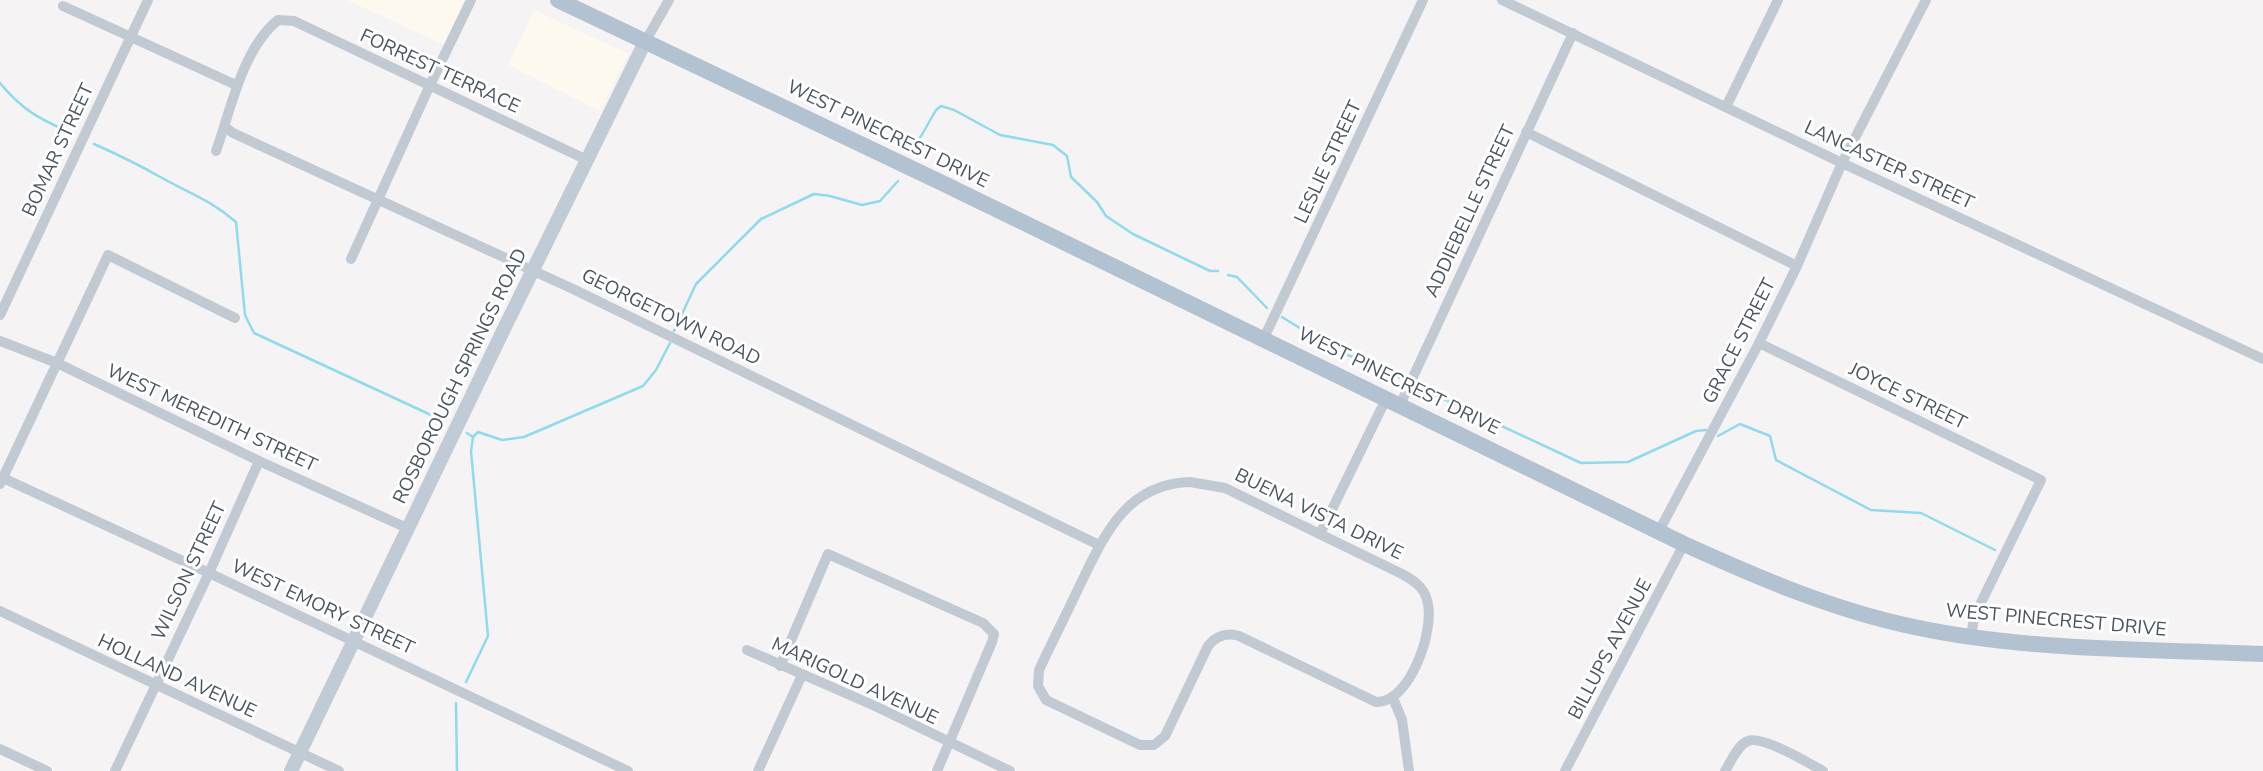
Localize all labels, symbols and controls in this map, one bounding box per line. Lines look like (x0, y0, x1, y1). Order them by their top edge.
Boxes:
street label: FORREST TERRACE (356, 22, 524, 120)
street label: WEST PINECREST DRIVE (783, 74, 993, 194)
street label: BOMAR STREET (16, 79, 100, 221)
street label: LESLIE STREET (1288, 96, 1368, 228)
street label: LANCASTER STREET (1800, 114, 1979, 216)
street label: ADDIEBELLE STREET (1419, 120, 1522, 301)
street label: ROSBOROUGH SPRINGS ROAD (387, 244, 533, 508)
street label: GEORGETOWN ROAD (577, 262, 765, 372)
street label: GRACE STREET (1696, 273, 1782, 408)
street label: WEST PINECREST DRIVE (1294, 321, 1504, 441)
street label: JOYCE STREET (1844, 356, 1972, 436)
street label: WEST MEREDITH STREET (103, 358, 322, 478)
street label: BUENA VISTA DRIVE (1230, 462, 1408, 566)
street label: WILSON STREET (146, 497, 233, 644)
street label: WEST EMORY STREET (227, 553, 419, 661)
street label: BILLUPS AVENUE (1562, 574, 1658, 724)
street label: WEST PINECREST DRIVE (1945, 597, 2167, 643)
street label: HOLLAND AVENUE (94, 628, 260, 724)
street label: MARIGOLD AVENUE (767, 631, 943, 731)

